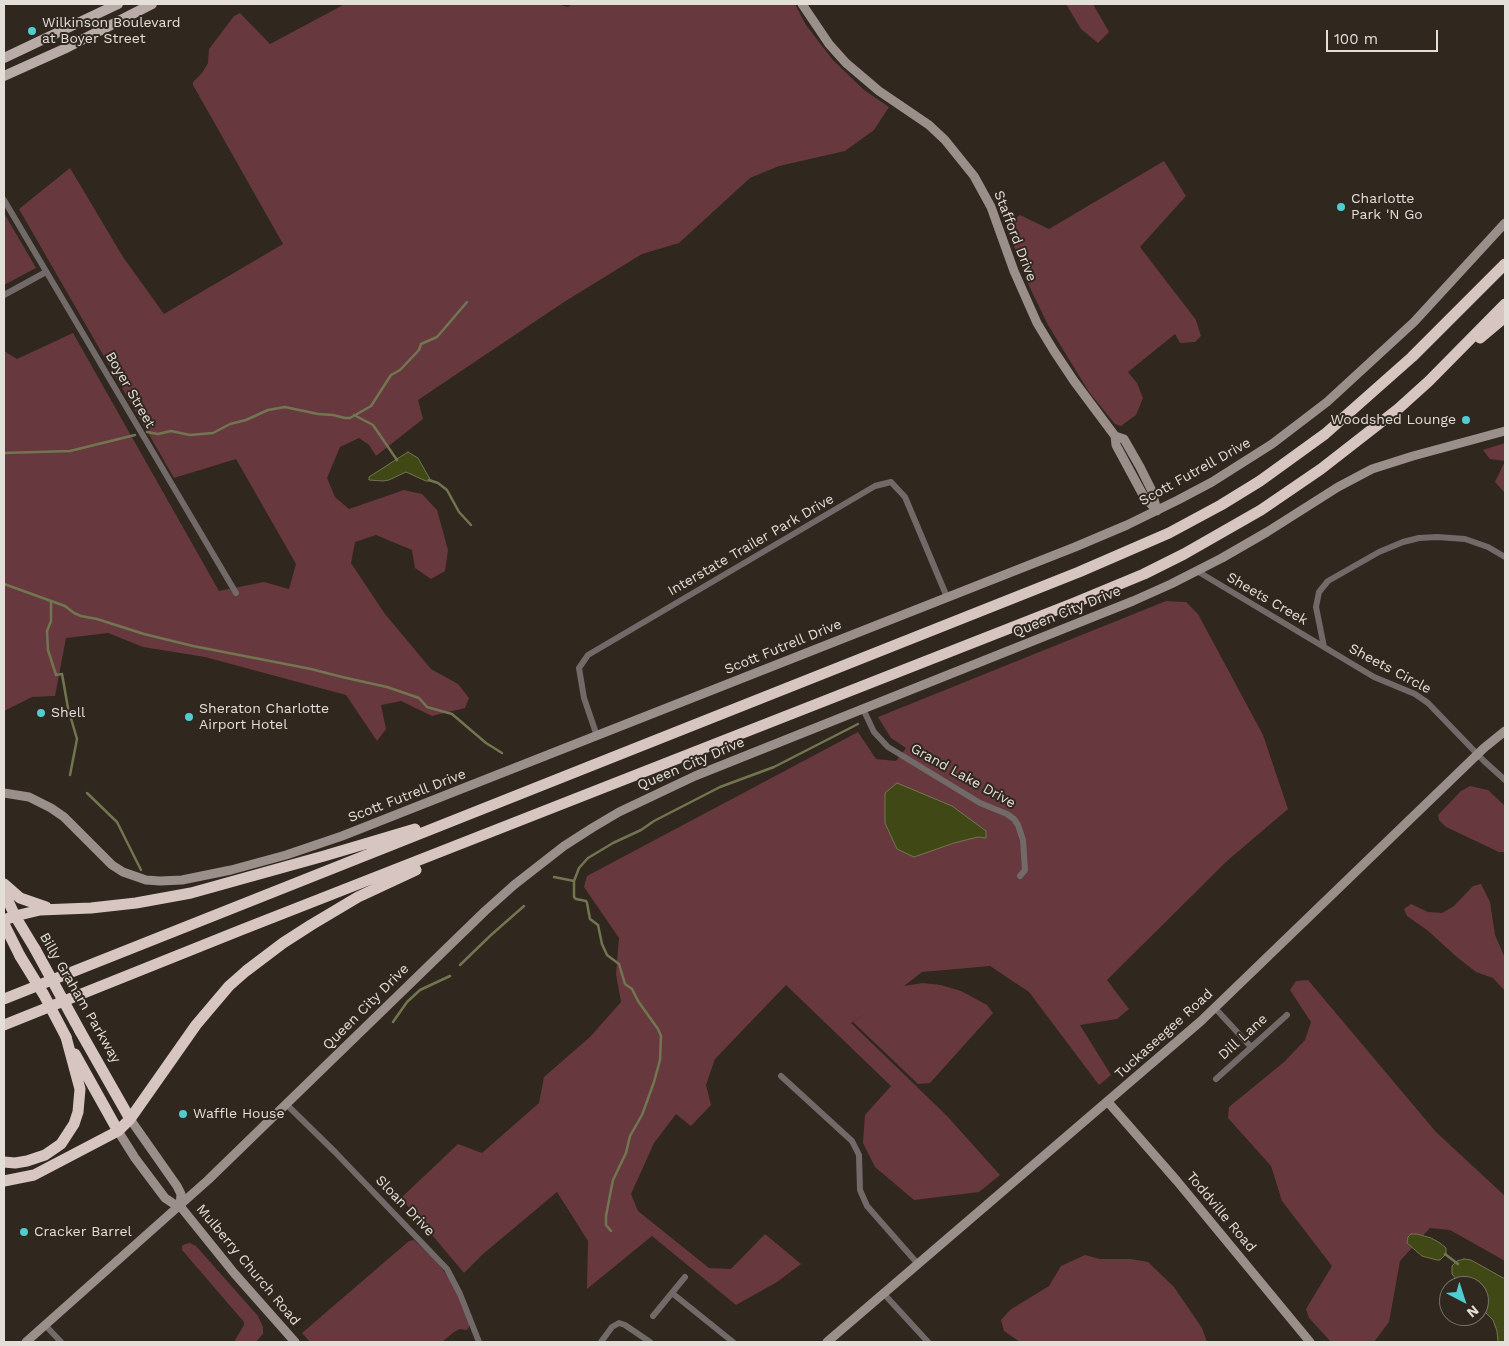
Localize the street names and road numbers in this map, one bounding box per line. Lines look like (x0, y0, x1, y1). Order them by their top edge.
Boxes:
street label: Stafford Drive (990, 188, 1040, 284)
street label: Boyer Street (101, 349, 159, 431)
street label: Scott Futrell Drive (1136, 434, 1254, 510)
street label: Interstate Trailer Park Drive (665, 491, 837, 599)
street label: Sheets Creek (1223, 569, 1311, 629)
street label: Queen City Drive (1011, 583, 1123, 641)
street label: Scott Futrell Drive (722, 616, 844, 678)
street label: Sheets Circle (1346, 640, 1434, 698)
street label: Queen City Drive (635, 734, 747, 794)
street label: Grand Lake Drive (908, 740, 1018, 812)
street label: Scott Futrell Drive (346, 766, 468, 826)
street label: Billy Graham Parkway (36, 930, 124, 1066)
street label: Queen City Drive (320, 961, 412, 1053)
street label: Tuckaseegee Road (1112, 986, 1216, 1082)
street label: Dill Lane (1215, 1011, 1271, 1063)
street label: Toddville Road (1183, 1169, 1259, 1255)
street label: Sloan Drive (372, 1172, 438, 1240)
street label: Mulberry Church Road (192, 1201, 304, 1329)

